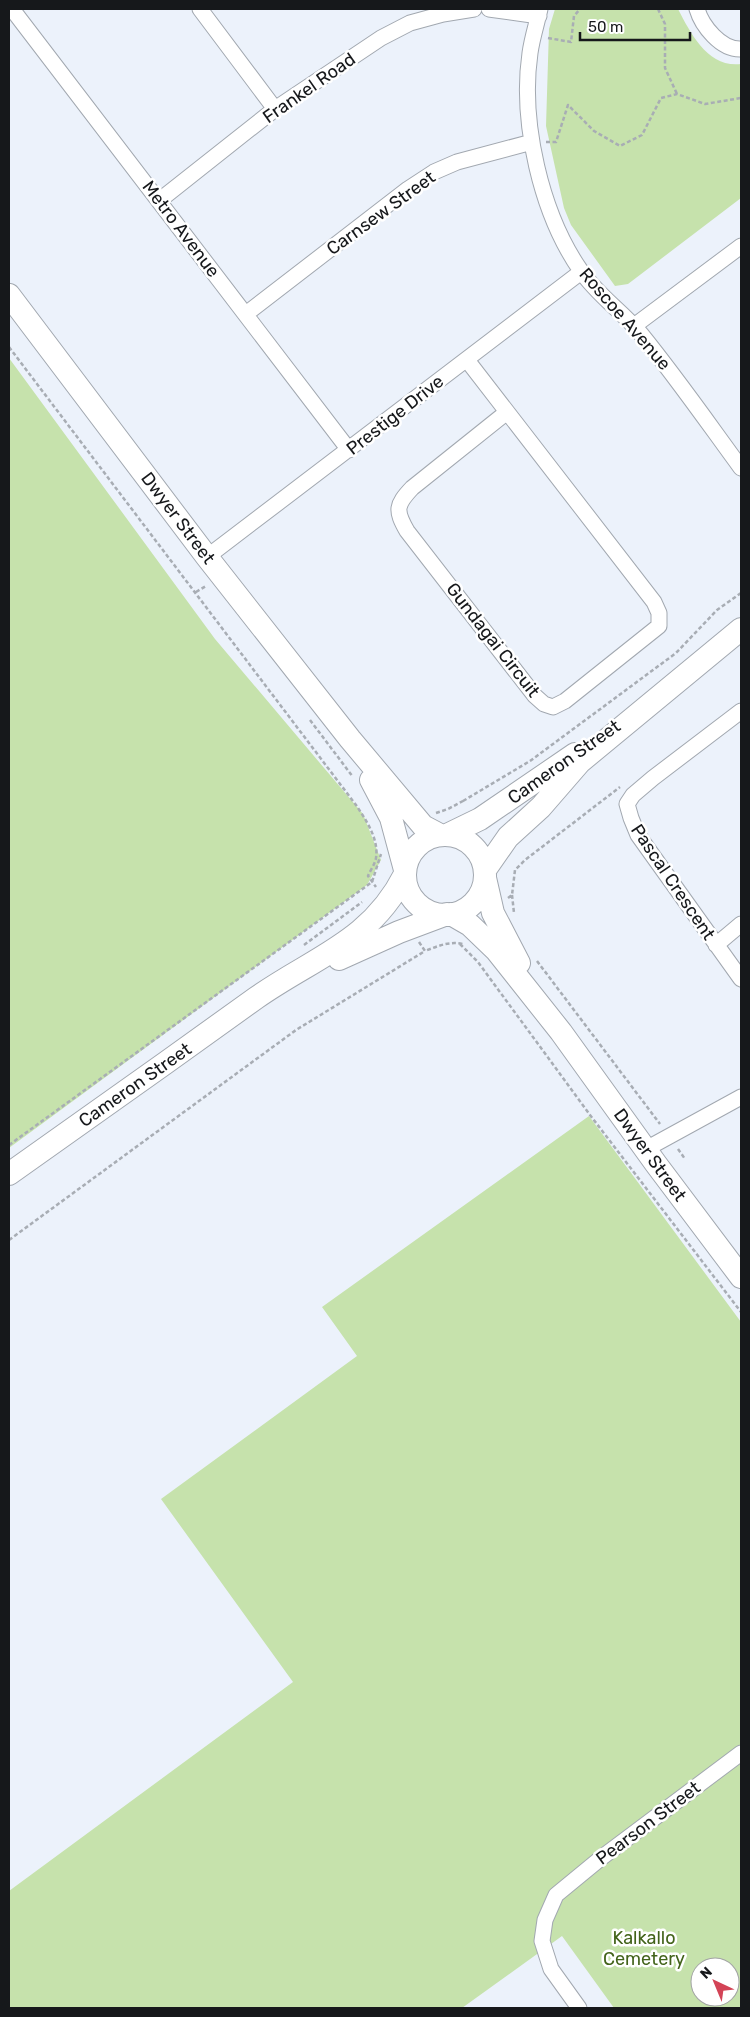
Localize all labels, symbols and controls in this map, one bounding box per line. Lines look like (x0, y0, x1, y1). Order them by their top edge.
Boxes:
scale bar (580, 10, 690, 42)
text: 50 m (588, 18, 623, 36)
street label: Frankel Road (258, 48, 360, 128)
street label: Carnsew Street (322, 166, 440, 260)
street label: Metro Avenue (138, 176, 224, 282)
street label: Roscoe Avenue (575, 263, 675, 375)
street label: Prestige Drive (342, 370, 448, 460)
street label: Dwyer Street (136, 468, 220, 568)
street label: Gundagai Circuit (441, 578, 545, 702)
street label: Cameron Street (503, 715, 625, 809)
street label: Pascal Crescent (626, 820, 720, 944)
street label: Cameron Street (74, 1038, 196, 1132)
street label: Dwyer Street (609, 1104, 691, 1206)
street label: Pearson Street (591, 1777, 705, 1869)
park label: Kalkallo Cemetery (603, 1927, 685, 1970)
north arrow (690, 1957, 740, 2007)
text: N (697, 1963, 716, 1983)

